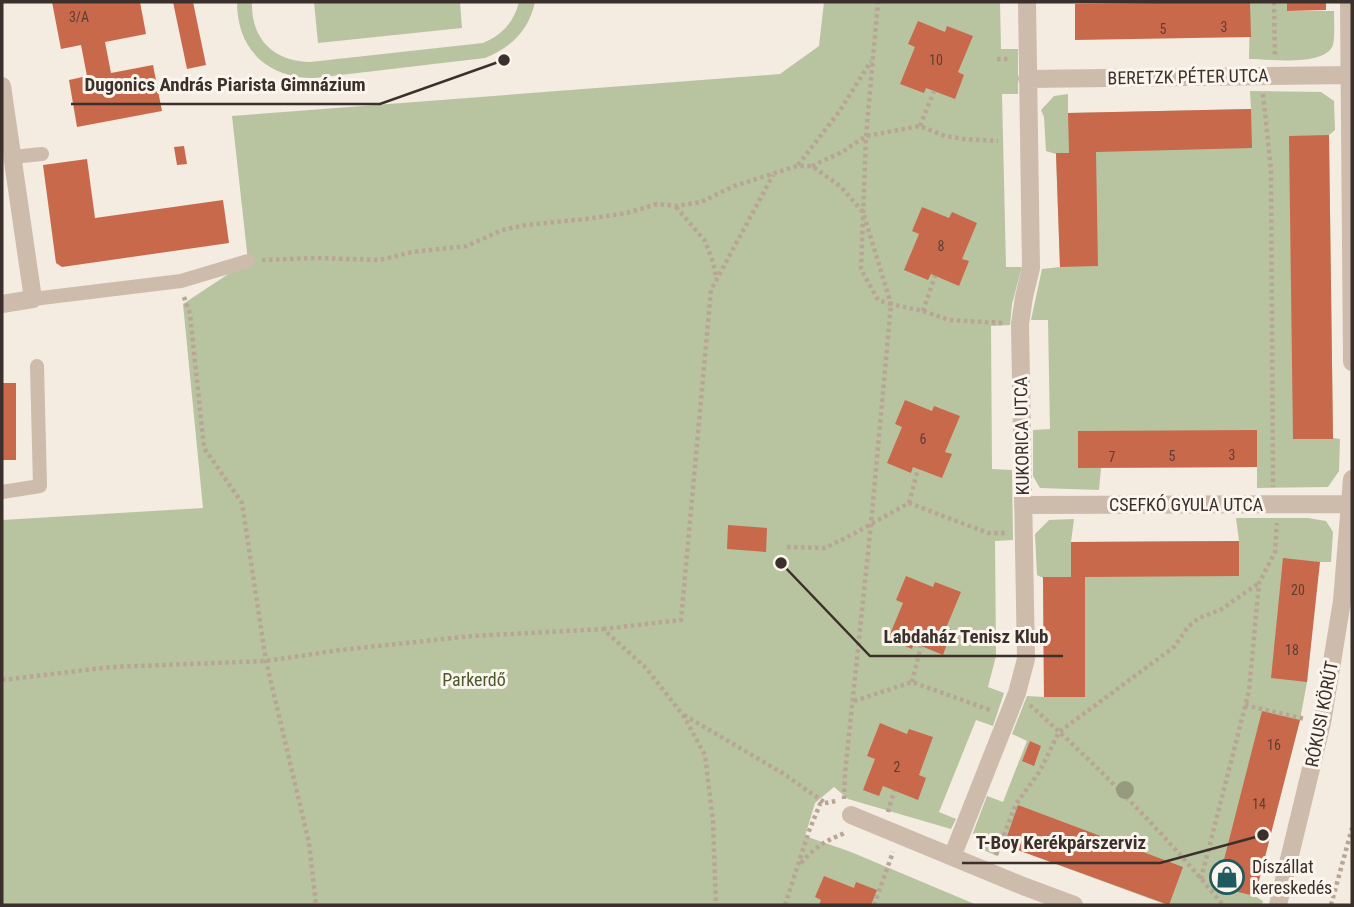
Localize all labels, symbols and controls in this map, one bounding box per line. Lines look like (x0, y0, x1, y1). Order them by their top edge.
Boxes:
house number: 3/A (69, 9, 89, 25)
house number: 3 (1221, 19, 1227, 35)
house number: 5 (1160, 21, 1167, 37)
house number: 10 (929, 52, 943, 68)
callout: Dugonics András Piarista Gimnázium (71, 64, 380, 104)
street label: BERETZK PÉTER UTCA (1107, 65, 1269, 88)
text: Dugonics András Piarista Gimnázium (84, 73, 366, 96)
house number: 8 (938, 238, 945, 254)
street label: KUKORICA UTCA (1010, 376, 1033, 496)
house number: 6 (920, 431, 927, 447)
house number: 3 (1229, 447, 1235, 463)
house number: 5 (1169, 448, 1176, 464)
house number: 7 (1109, 449, 1116, 465)
street label: CSEFKÓ GYULA UTCA (1109, 494, 1264, 515)
house number: 20 (1291, 582, 1305, 598)
callout: Labdaház Tenisz Klub (870, 616, 1063, 656)
text: Labdaház Tenisz Klub (884, 625, 1048, 648)
house number: 18 (1285, 642, 1299, 658)
street label: RÓKUSI KÖRÚT (1301, 659, 1342, 769)
park label: Parkerdő (442, 669, 506, 690)
house number: 16 (1267, 737, 1281, 753)
house number: 2 (894, 759, 901, 775)
house number: 14 (1252, 796, 1266, 812)
callout: T-Boy Kerékpárszerviz (962, 823, 1160, 863)
text: T-Boy Kerékpárszerviz (976, 831, 1146, 854)
place label: Díszállat kereskedés (1252, 856, 1332, 898)
shop icon: Díszállat kereskedés (1208, 858, 1246, 896)

